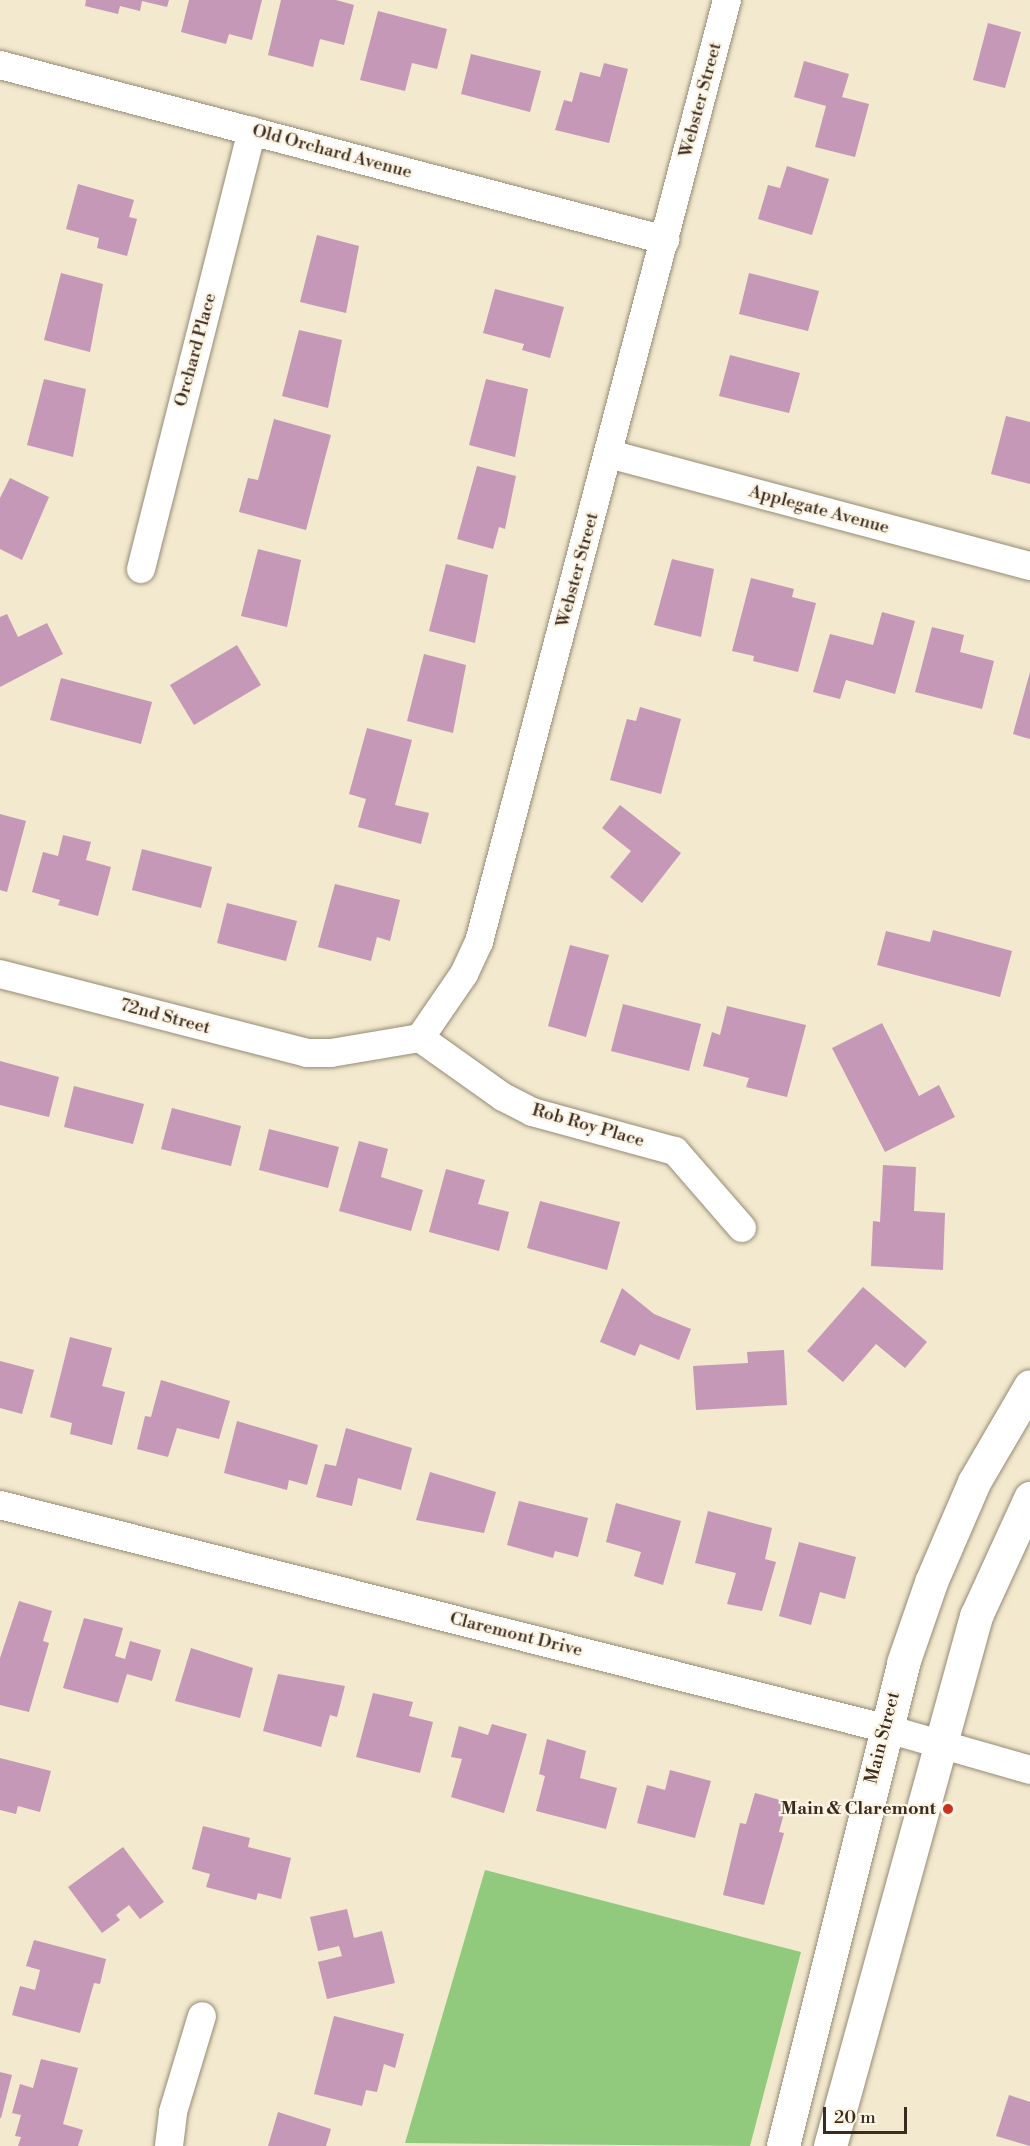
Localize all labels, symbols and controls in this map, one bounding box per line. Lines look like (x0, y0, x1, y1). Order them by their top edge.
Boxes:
street label: Webster Street (675, 40, 727, 160)
street label: Old Orchard Avenue (250, 120, 414, 184)
street label: Orchard Place (170, 291, 222, 409)
street label: Applegate Avenue (746, 481, 892, 539)
street label: Webster Street (552, 510, 604, 630)
street label: 72nd Street (117, 995, 213, 1039)
street label: Rob Roy Place (529, 1100, 647, 1152)
street label: Claremont Drive (447, 1608, 585, 1662)
street label: Main Street (861, 1690, 905, 1786)
place label: Main & Claremont (780, 1798, 936, 1820)
marker: Main & Claremont (941, 1802, 955, 1816)
scale bar (826, 2095, 910, 2133)
text: 20 m (834, 2106, 876, 2129)

